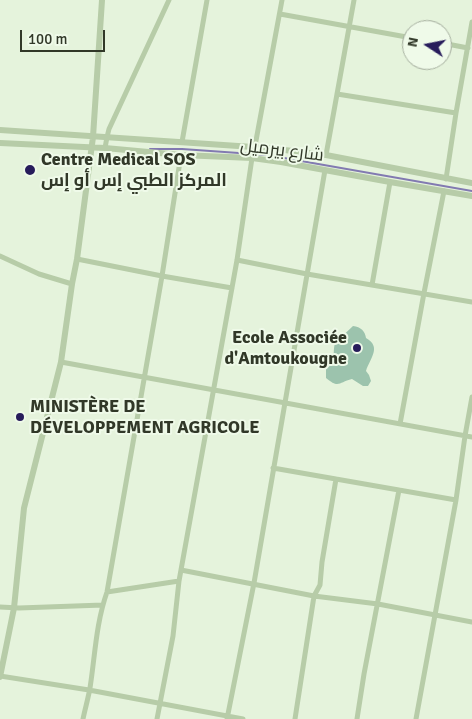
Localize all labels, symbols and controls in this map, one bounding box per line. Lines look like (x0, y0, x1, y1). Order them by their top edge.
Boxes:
scale bar (22, 20, 108, 52)
north arrow (402, 20, 452, 70)
text: 100 m (28, 30, 68, 48)
text: N (403, 36, 422, 49)
street label: شارع بيرميل (239, 135, 325, 167)
place label: Centre Medical SOS المركز الطبي إس أو إس (41, 149, 227, 192)
marker: Centre Medical SOS المركز الطبي إس أو إس (23, 163, 37, 177)
place label: Ecole Associée d'Amtoukougne (224, 327, 347, 369)
marker: Ecole Associée d'Amtoukougne (351, 342, 363, 354)
place label: MINISTÈRE DE DÉVELOPPEMENT AGRICOLE (30, 396, 260, 438)
marker: MINISTÈRE DE DÉVELOPPEMENT AGRICOLE (14, 411, 26, 423)

